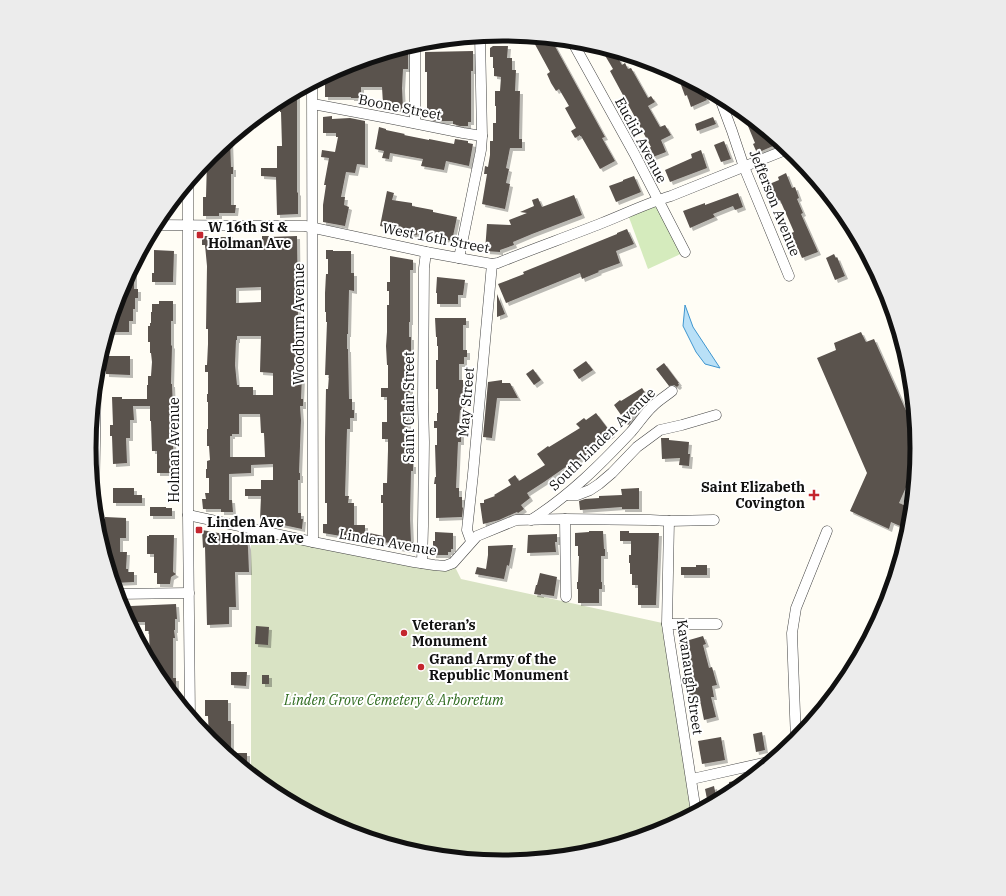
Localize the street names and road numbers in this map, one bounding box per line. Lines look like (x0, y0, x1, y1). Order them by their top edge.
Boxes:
street label: Boone Street (357, 90, 443, 124)
street label: Euclid Avenue (611, 94, 671, 186)
street label: Jefferson Avenue (745, 147, 805, 259)
street label: West 16th Street (381, 219, 491, 257)
street label: Woodburn Avenue (290, 263, 308, 385)
street label: Saint Clair Street (400, 351, 418, 463)
street label: May Street (454, 366, 478, 438)
street label: South Linden Avenue (545, 384, 659, 494)
street label: Holman Avenue (165, 397, 183, 503)
street label: Linden Avenue (338, 525, 438, 559)
street label: Kavanaugh Street (673, 618, 707, 736)

